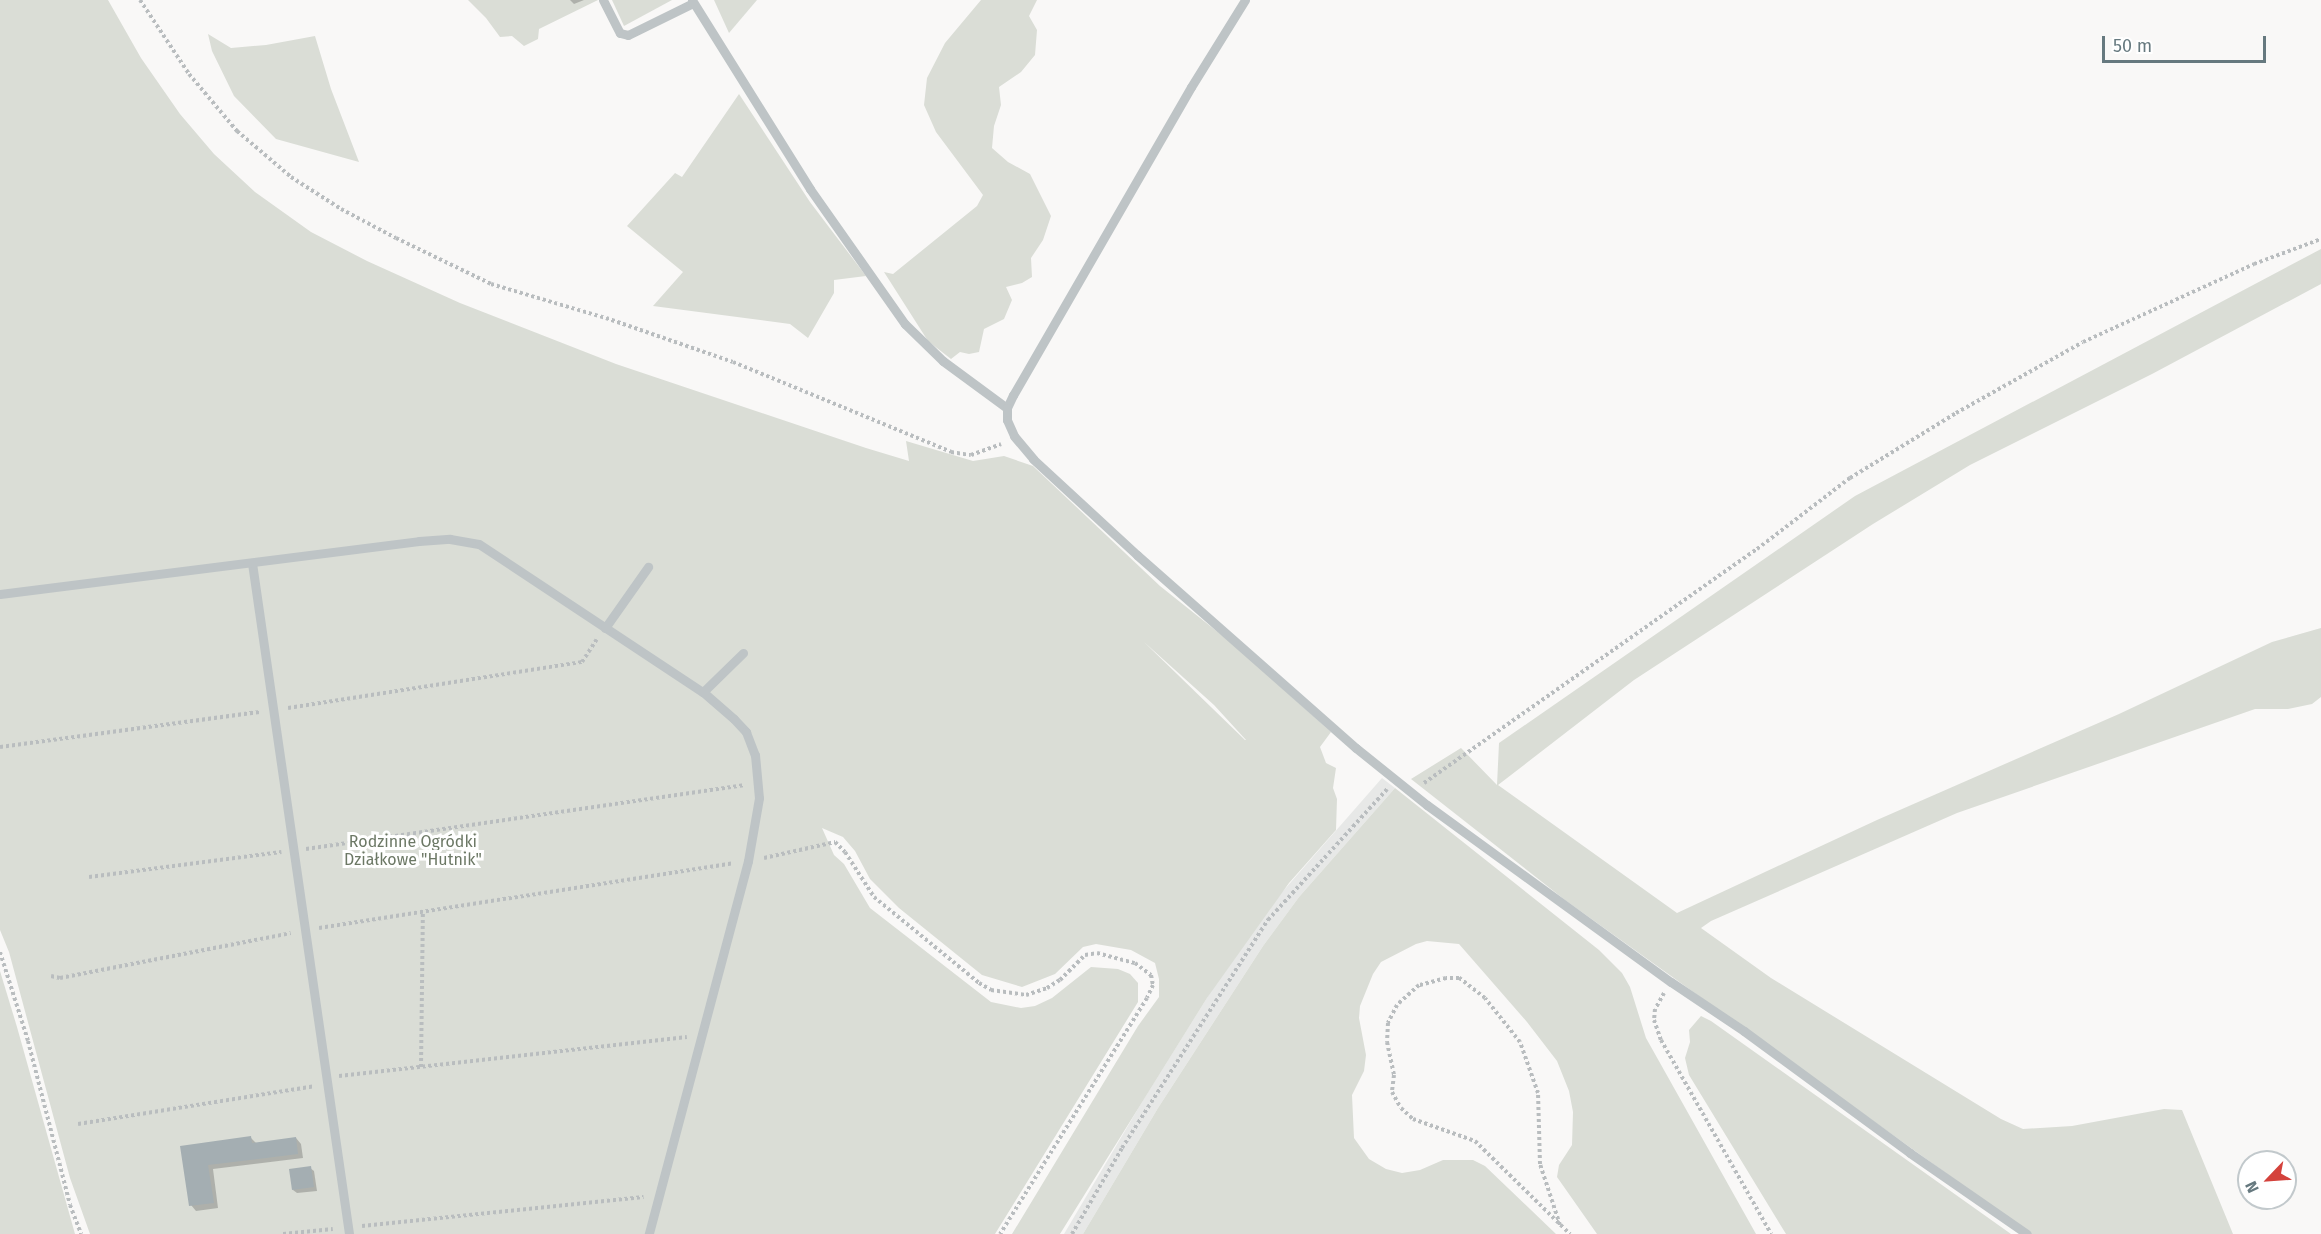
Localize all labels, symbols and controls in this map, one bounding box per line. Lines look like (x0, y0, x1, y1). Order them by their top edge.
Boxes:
scale bar (2105, 24, 2268, 62)
text: 50 m (2113, 35, 2152, 57)
park label: Rodzinne Ogródki Działkowe "Hutnik" (344, 832, 482, 870)
north arrow (2237, 1150, 2297, 1210)
text: N (2241, 1178, 2263, 1196)

